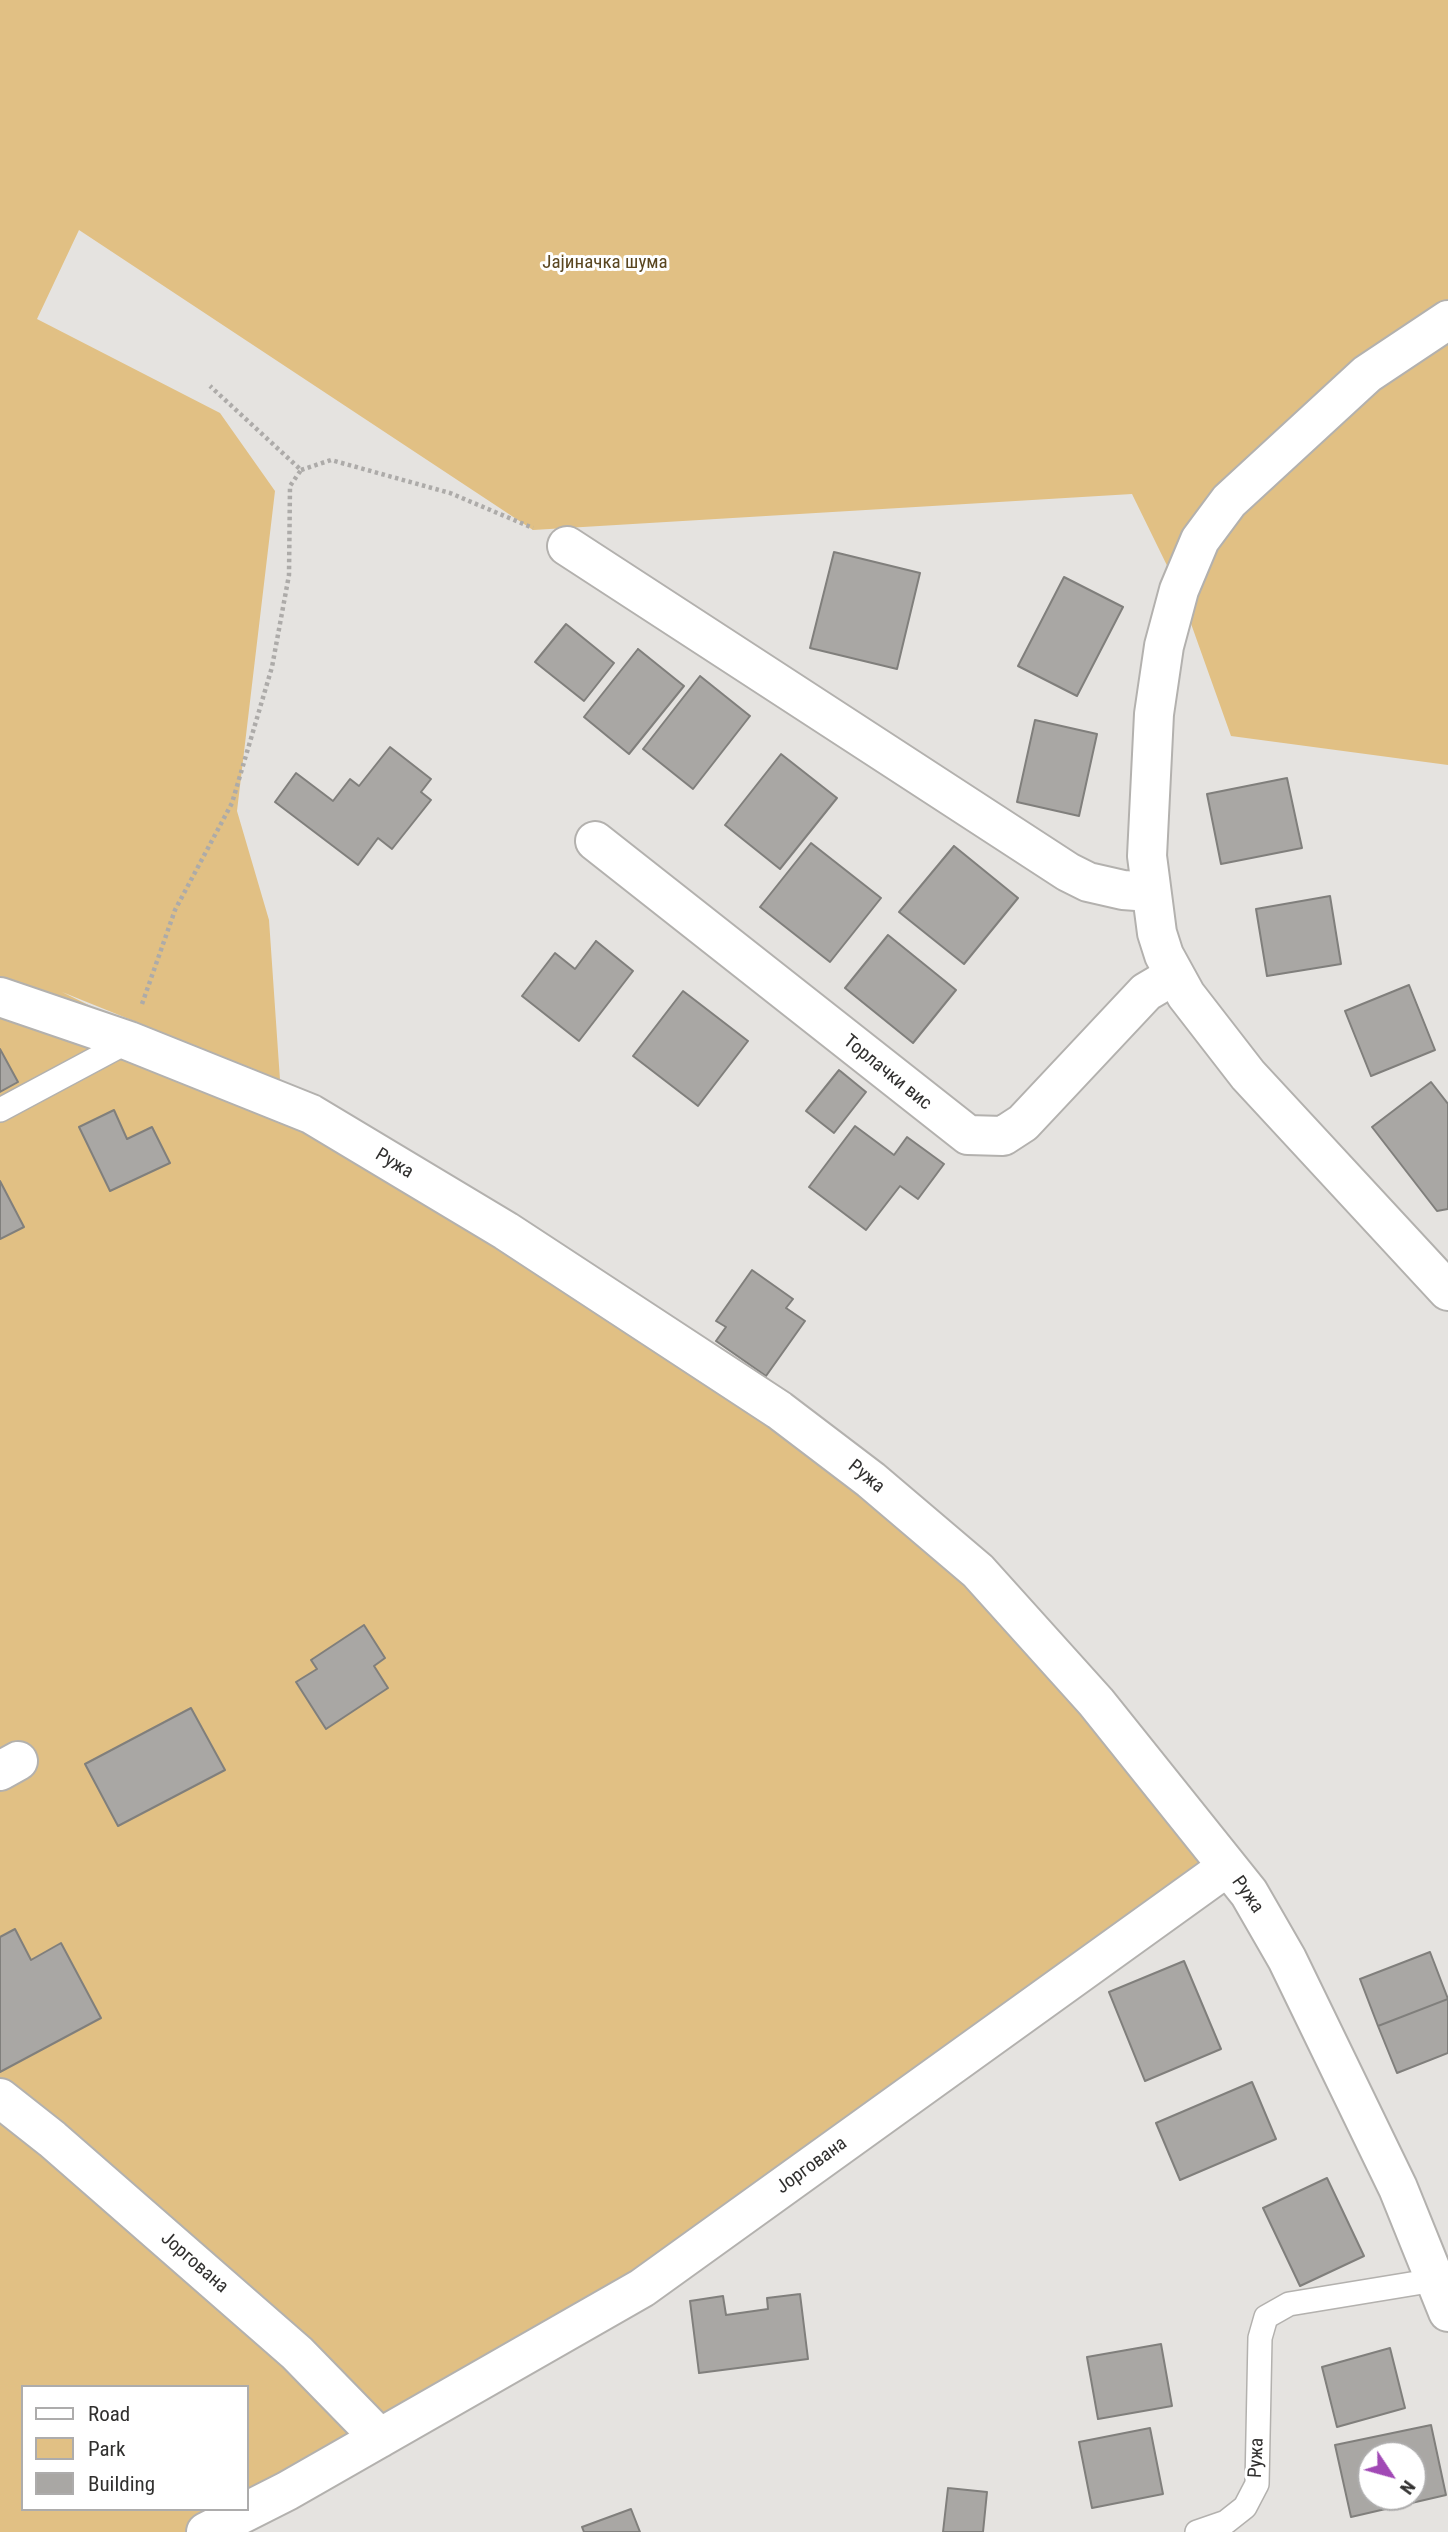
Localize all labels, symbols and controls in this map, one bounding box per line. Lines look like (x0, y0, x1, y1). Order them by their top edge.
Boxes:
park label: Јајиначка шума (542, 252, 668, 274)
street label: Торлачки вис (838, 1031, 936, 1115)
street label: Ружа (371, 1144, 417, 1184)
street label: Ружа (843, 1455, 889, 1499)
street label: Ружа (1226, 1872, 1268, 1918)
street label: Јоргована (772, 2133, 852, 2199)
street label: Јоргована (156, 2228, 232, 2298)
legend (21, 2385, 248, 2511)
text: Road (88, 2402, 130, 2426)
text: Park (88, 2437, 125, 2461)
street label: Ружа (1245, 2437, 1269, 2479)
north arrow (1357, 2441, 1427, 2511)
text: Building (88, 2472, 155, 2496)
text: N (1395, 2476, 1421, 2499)

